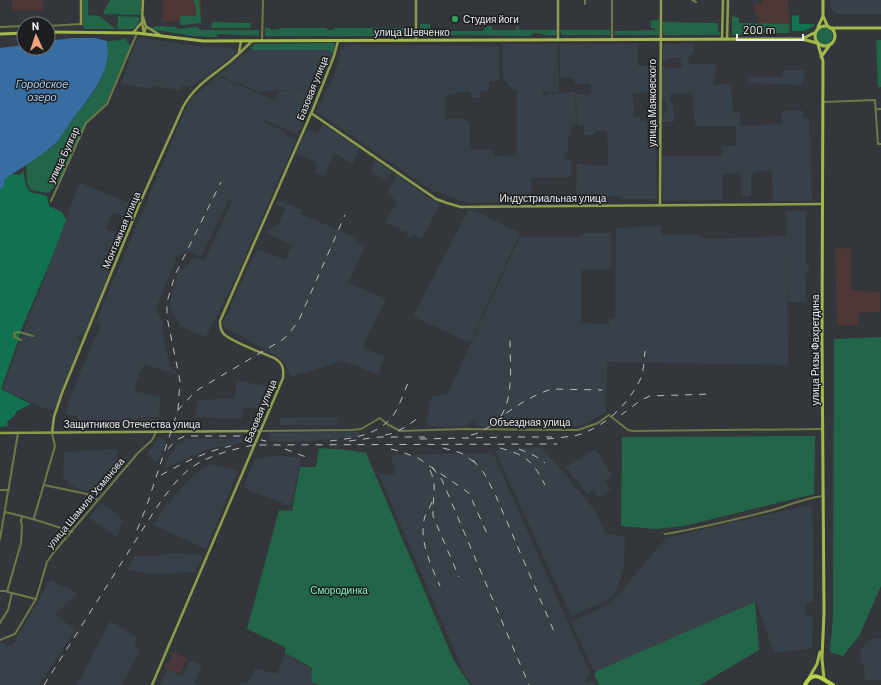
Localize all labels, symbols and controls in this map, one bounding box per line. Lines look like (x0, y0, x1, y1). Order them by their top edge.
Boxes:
place label: Студия йоги (463, 13, 519, 25)
marker: Студия йоги (450, 14, 460, 24)
north arrow (16, 16, 56, 56)
scale bar (737, 16, 803, 42)
text: N (31, 19, 39, 32)
text: 200 m (743, 22, 775, 36)
street label: улица Шевченко (374, 26, 450, 38)
street label: Базовая улица (294, 54, 330, 122)
street label: улица Маяковского (646, 58, 658, 147)
water label: Городское озеро (16, 77, 68, 103)
street label: улица Булгар (45, 124, 82, 185)
street label: Монтажная улица (99, 189, 143, 270)
street label: Индустриальная улица (500, 192, 607, 204)
street label: улица Ризы Фахретдина (809, 294, 821, 406)
street label: Базовая улица (241, 377, 279, 445)
street label: Объездная улица (490, 416, 571, 428)
street label: Защитников Отечества улица (64, 418, 201, 430)
street label: улица Шамиля Усманова (43, 455, 127, 551)
park label: Смородинка (310, 584, 368, 596)

